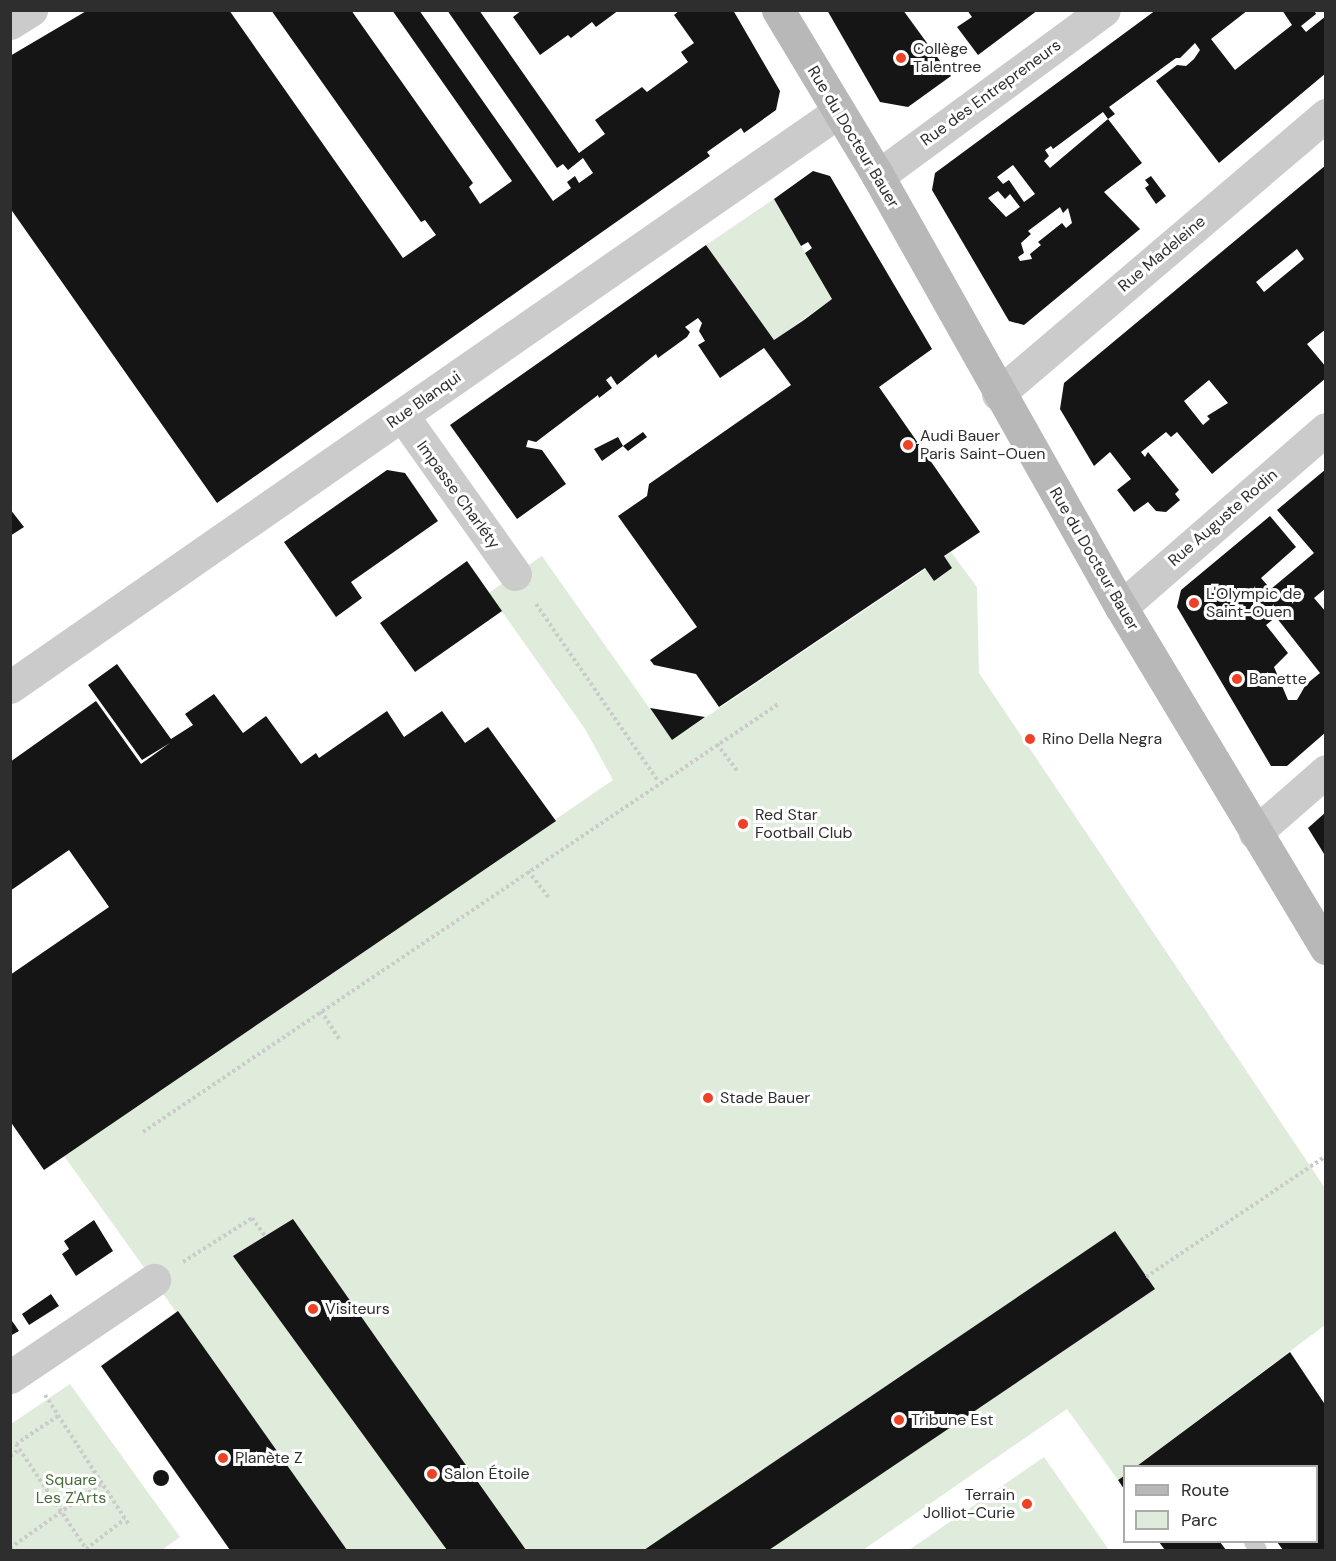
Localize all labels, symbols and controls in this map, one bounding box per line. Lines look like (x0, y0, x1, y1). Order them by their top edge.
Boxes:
street label: Rue des Entrepreneurs (917, 36, 1065, 150)
place label: Collège Talentree (913, 39, 981, 77)
marker: Collège Talentree (894, 51, 908, 65)
street label: Rue du Docteur Bauer (803, 63, 903, 211)
street label: Rue Madeleine (1114, 212, 1210, 296)
street label: Rue Blanqui (383, 367, 465, 433)
place label: Audi Bauer Paris Saint-Ouen (920, 426, 1045, 464)
street label: Impasse Charléty (412, 437, 504, 553)
marker: Audi Bauer Paris Saint-Ouen (901, 438, 915, 452)
street label: Rue Auguste Rodin (1164, 465, 1282, 571)
street label: Rue du Docteur Bauer (1045, 484, 1143, 634)
place label: L'Olympic de Saint-Ouen (1206, 584, 1302, 622)
marker: L'Olympic de Saint-Ouen (1187, 596, 1201, 610)
place label: Banette (1249, 669, 1307, 689)
marker: Banette (1230, 672, 1244, 686)
place label: Rino Della Negra (1042, 729, 1162, 749)
marker: Rino Della Negra (1023, 732, 1037, 746)
place label: Red Star Football Club (755, 805, 852, 843)
marker: Red Star Football Club (736, 817, 750, 831)
place label: Stade Bauer (720, 1088, 810, 1108)
marker: Stade Bauer (701, 1091, 715, 1105)
place label: Visiteurs (325, 1299, 390, 1319)
marker: Visiteurs (306, 1302, 320, 1316)
place label: Tribune Est (911, 1410, 994, 1430)
marker: Tribune Est (892, 1413, 906, 1427)
place label: Planète Z (235, 1448, 303, 1468)
marker: Planète Z (216, 1451, 230, 1465)
place label: Salon Étoile (444, 1464, 530, 1484)
legend (1123, 1465, 1318, 1543)
marker: Salon Étoile (425, 1467, 439, 1481)
park label: Square Les Z'Arts (36, 1470, 106, 1508)
text: Route (1181, 1478, 1229, 1502)
place label: Terrain Jolliot-Curie (923, 1485, 1015, 1523)
marker: Terrain Jolliot-Curie (1020, 1497, 1034, 1511)
text: Parc (1181, 1508, 1217, 1532)

